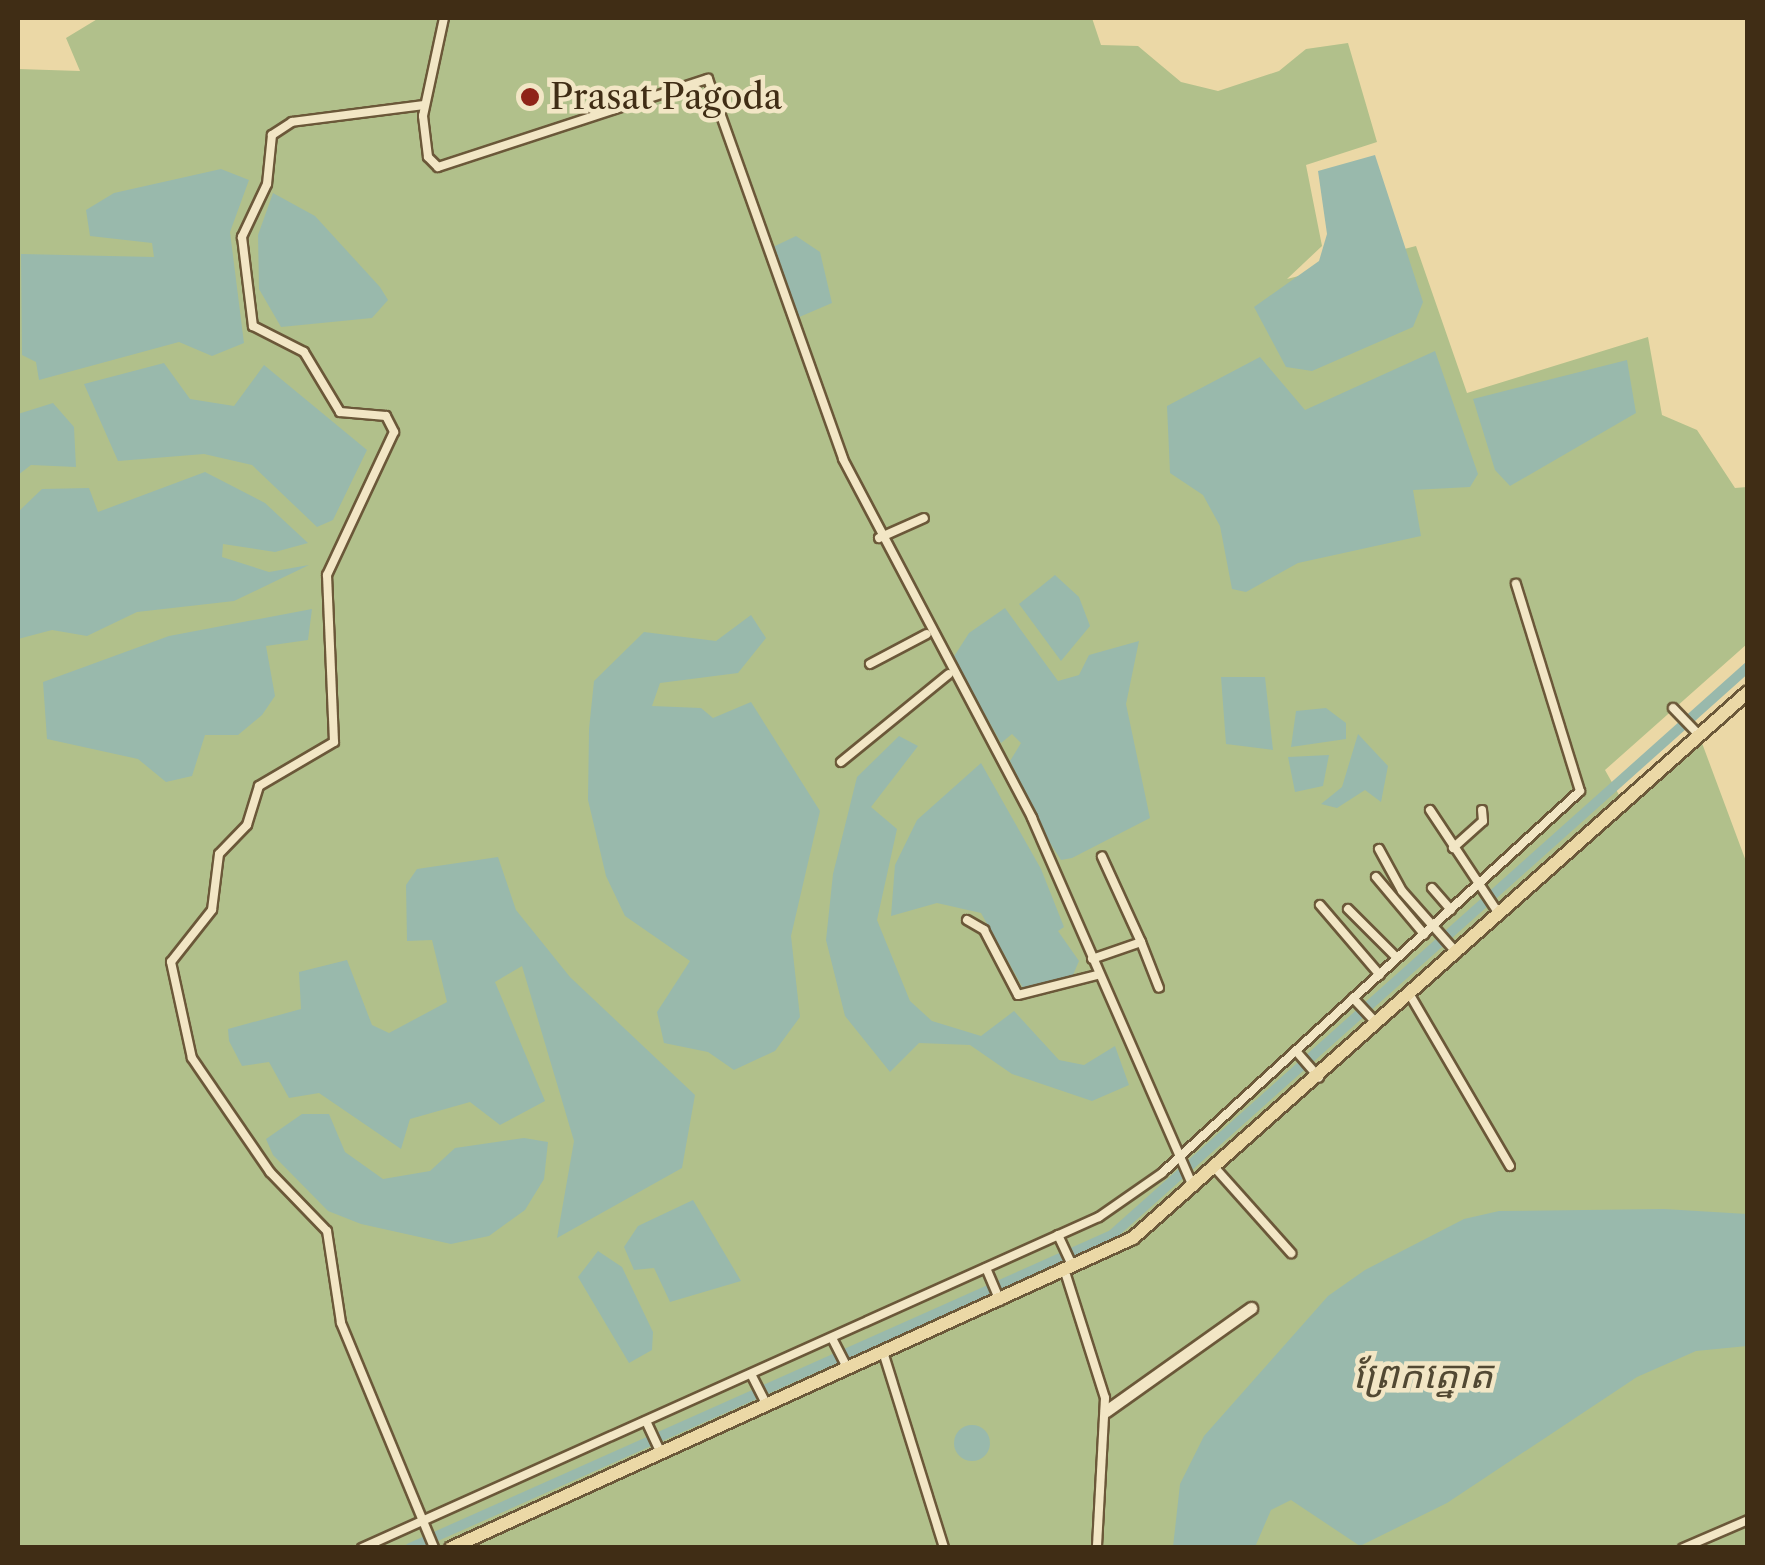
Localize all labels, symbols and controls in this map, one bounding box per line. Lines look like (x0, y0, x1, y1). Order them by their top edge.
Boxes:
place label: Prasat Pagoda (550, 76, 782, 118)
marker: Prasat Pagoda (519, 86, 541, 108)
water label: ព្រែកត្នោត (1353, 1352, 1493, 1398)

